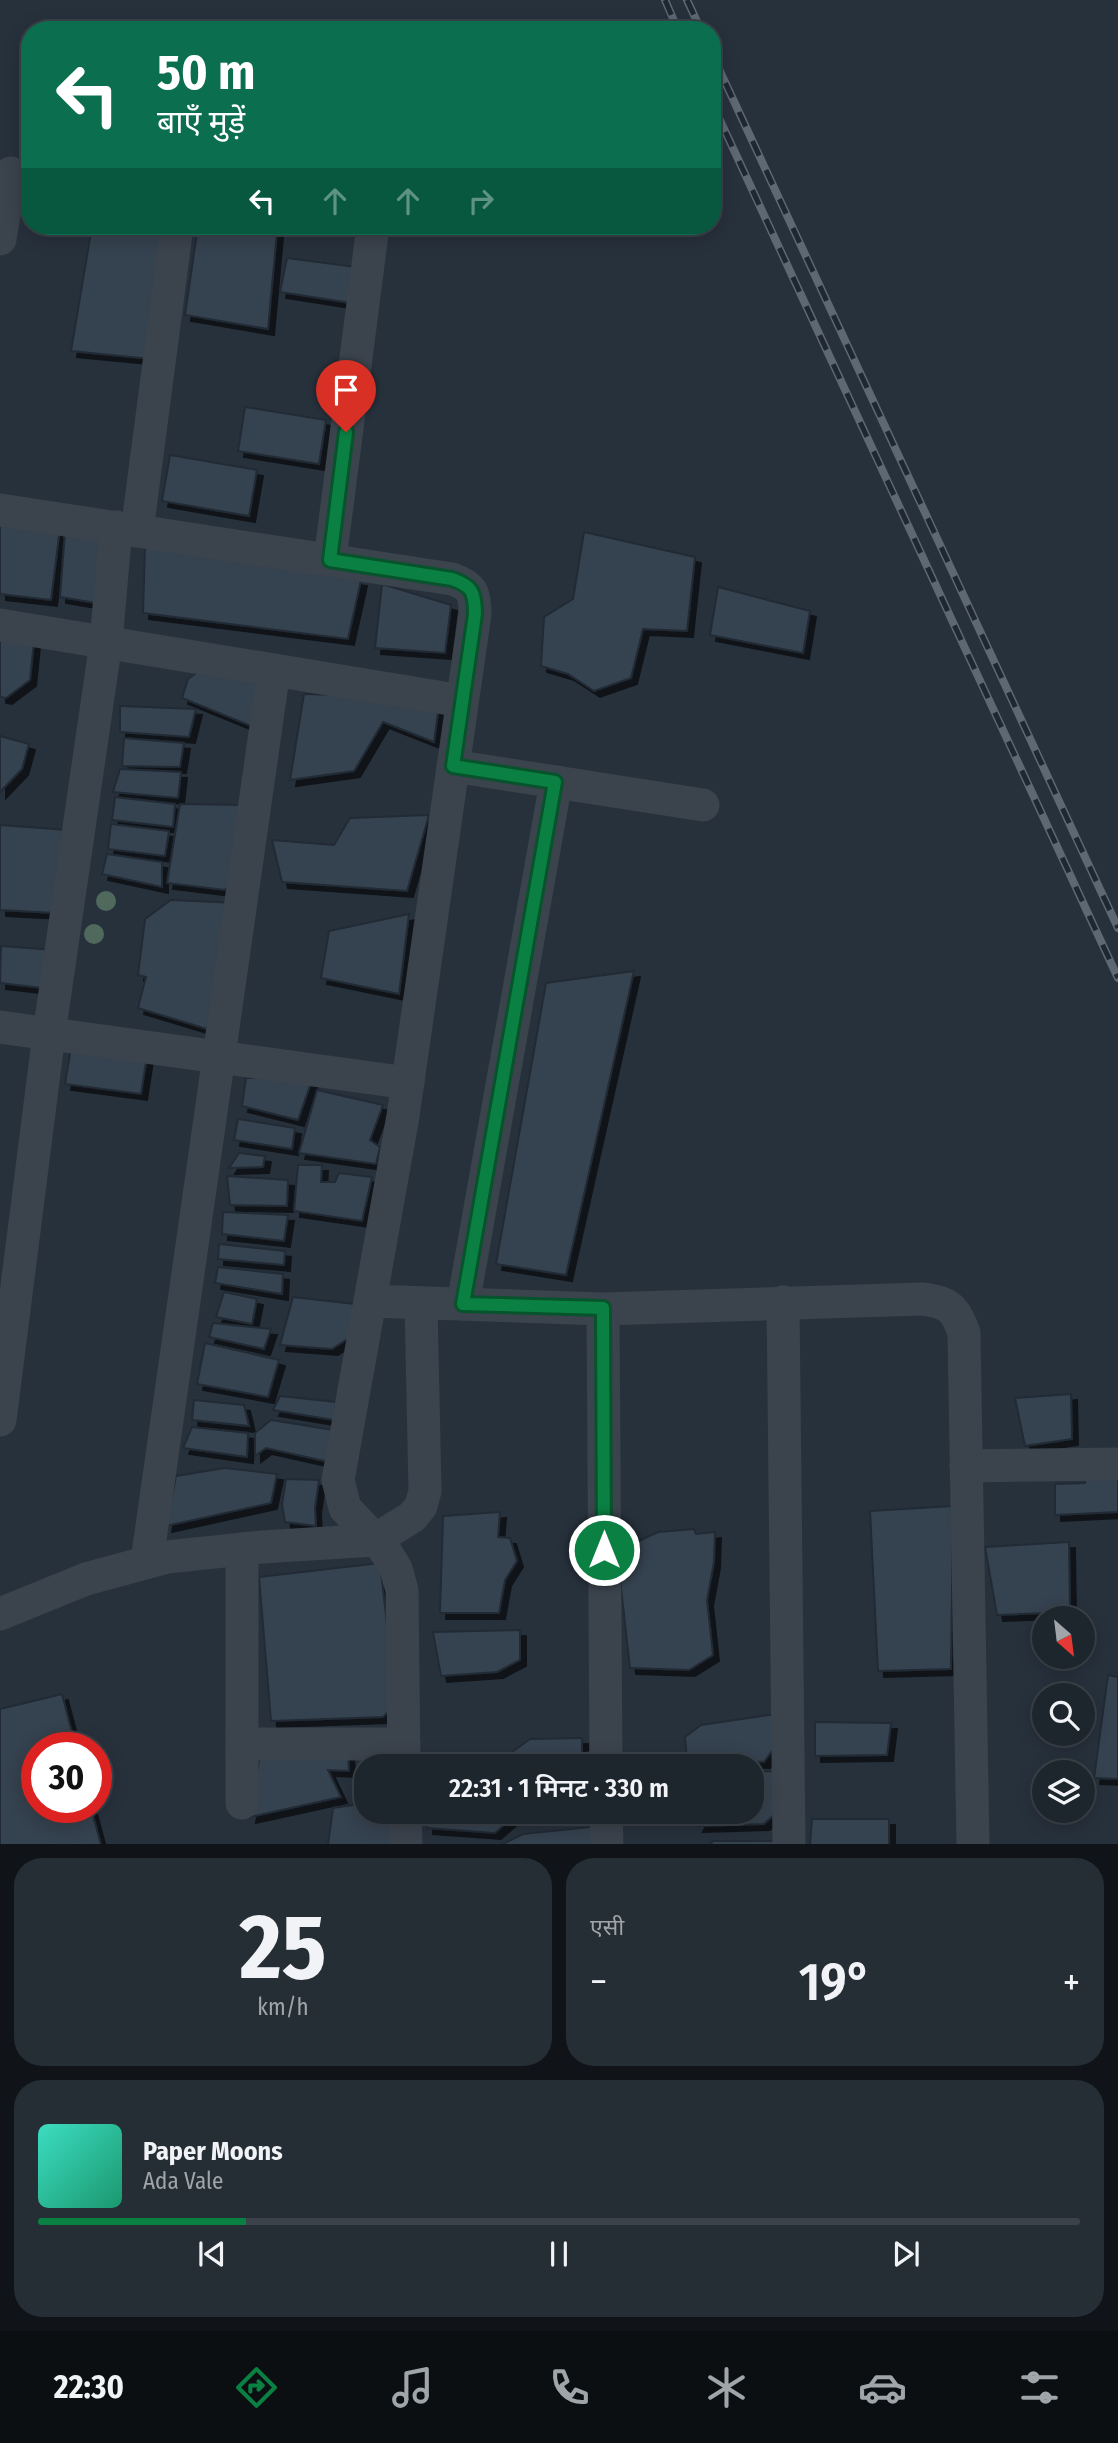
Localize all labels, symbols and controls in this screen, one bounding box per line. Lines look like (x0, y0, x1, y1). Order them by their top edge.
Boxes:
text: 50 m (157, 43, 255, 102)
icon: left (42, 49, 133, 140)
text: बाएँ मुड़ें (157, 103, 245, 141)
icon: left (243, 182, 281, 220)
icon: ahead (316, 182, 354, 220)
icon: ahead (389, 182, 427, 220)
icon: right (462, 182, 500, 220)
pin (316, 360, 376, 432)
icon: arrive (327, 371, 365, 409)
position arrow (567, 1513, 641, 1587)
north arrow (1032, 1606, 1096, 1670)
map controls (1032, 1606, 1095, 1823)
button: search (1032, 1683, 1095, 1746)
speed limit sign: 30 (21, 1732, 112, 1823)
button: layers (1032, 1760, 1095, 1823)
text: 22:31 · 1 मिनट · 330 m (449, 1773, 669, 1804)
text: 25 (240, 1893, 326, 2002)
text: एसी (590, 1913, 624, 1941)
text: 19° (799, 1951, 871, 2014)
text: − (590, 1959, 607, 2005)
text: + (1063, 1959, 1080, 2005)
text: km/h (257, 1993, 309, 2021)
text: Paper Moons (143, 2136, 283, 2167)
text: Ada Vale (143, 2167, 223, 2195)
icon: previous (193, 2235, 231, 2273)
icon: pause (540, 2235, 578, 2273)
icon: next (887, 2235, 925, 2273)
icon: directions (232, 2363, 281, 2412)
icon: music (388, 2363, 437, 2412)
icon: phone (545, 2363, 594, 2412)
icon: climate (702, 2363, 751, 2412)
icon: car (858, 2363, 907, 2412)
icon: filters (1015, 2363, 1064, 2412)
text: 22:30 (54, 2368, 124, 2406)

